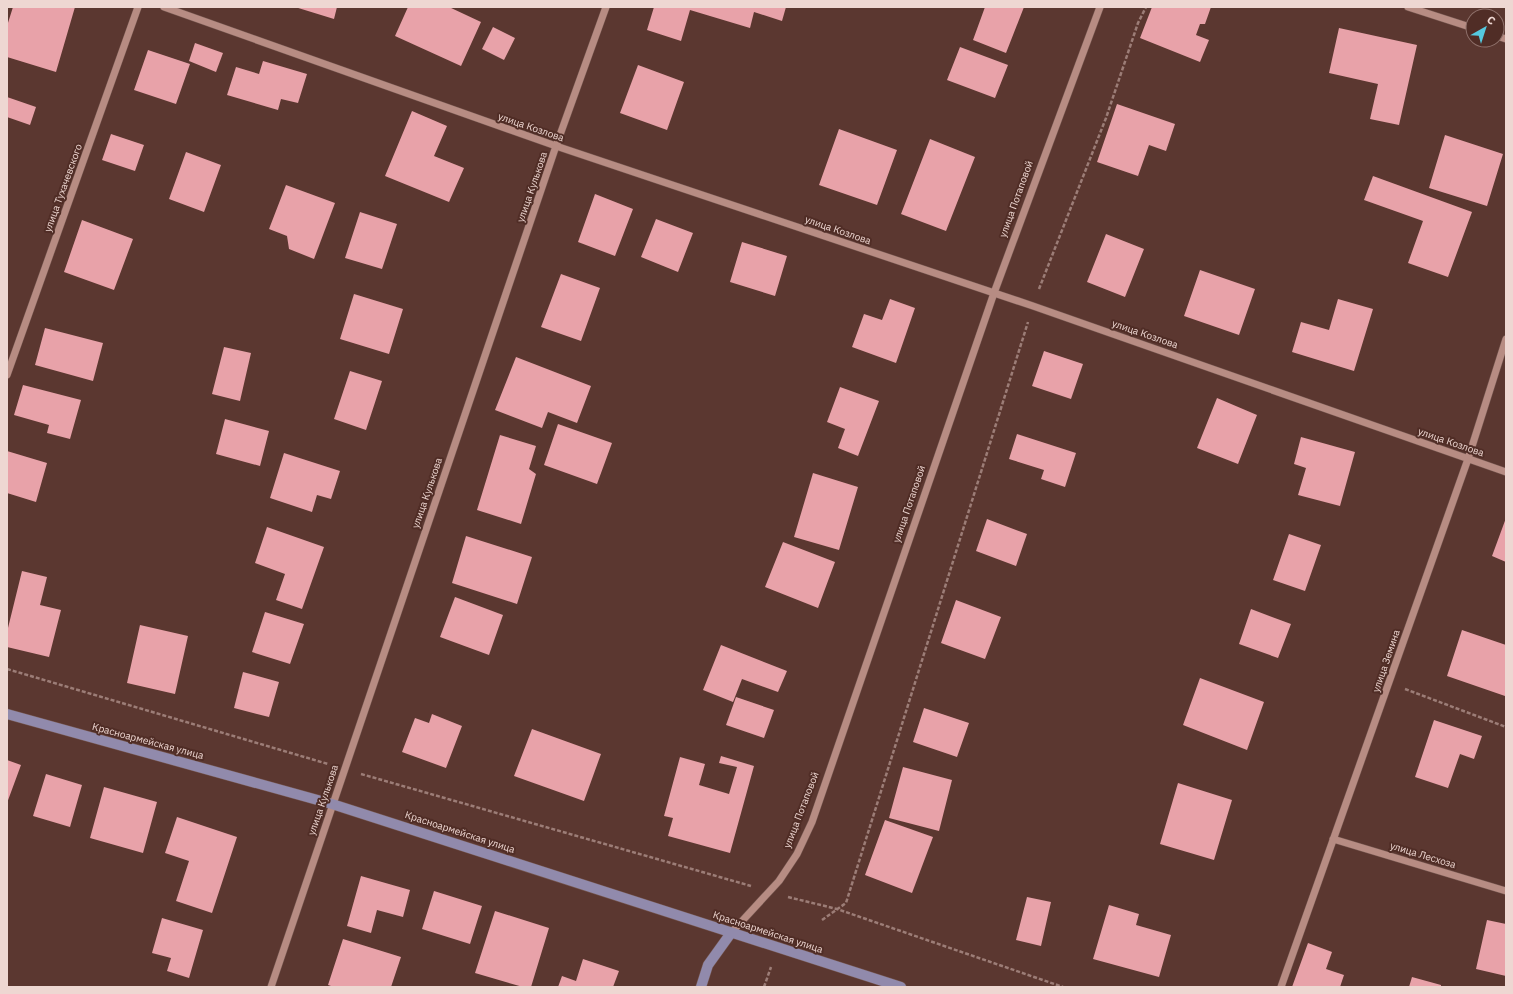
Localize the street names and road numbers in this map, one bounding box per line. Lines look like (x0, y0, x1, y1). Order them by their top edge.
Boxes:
street label: улица Козлова (496, 110, 566, 145)
street label: улица Тухачевского (41, 142, 85, 234)
street label: улица Кулькова (514, 149, 550, 224)
street label: улица Потаповой (996, 159, 1036, 239)
street label: улица Козлова (803, 213, 873, 248)
street label: улица Козлова (1110, 317, 1180, 352)
street label: улица Козлова (1416, 425, 1486, 460)
street label: улица Кулькова (409, 455, 445, 530)
street label: улица Потаповой (890, 464, 928, 544)
street label: улица Земина (1369, 627, 1403, 694)
street label: Красноармейская улица (91, 720, 206, 762)
street label: улица Кулькова (305, 762, 341, 837)
street label: улица Потаповой (780, 770, 822, 850)
street label: Красноармейская улица (403, 808, 517, 856)
street label: улица Лесхоза (1389, 839, 1458, 871)
street label: Красноармейская улица (711, 908, 825, 956)

